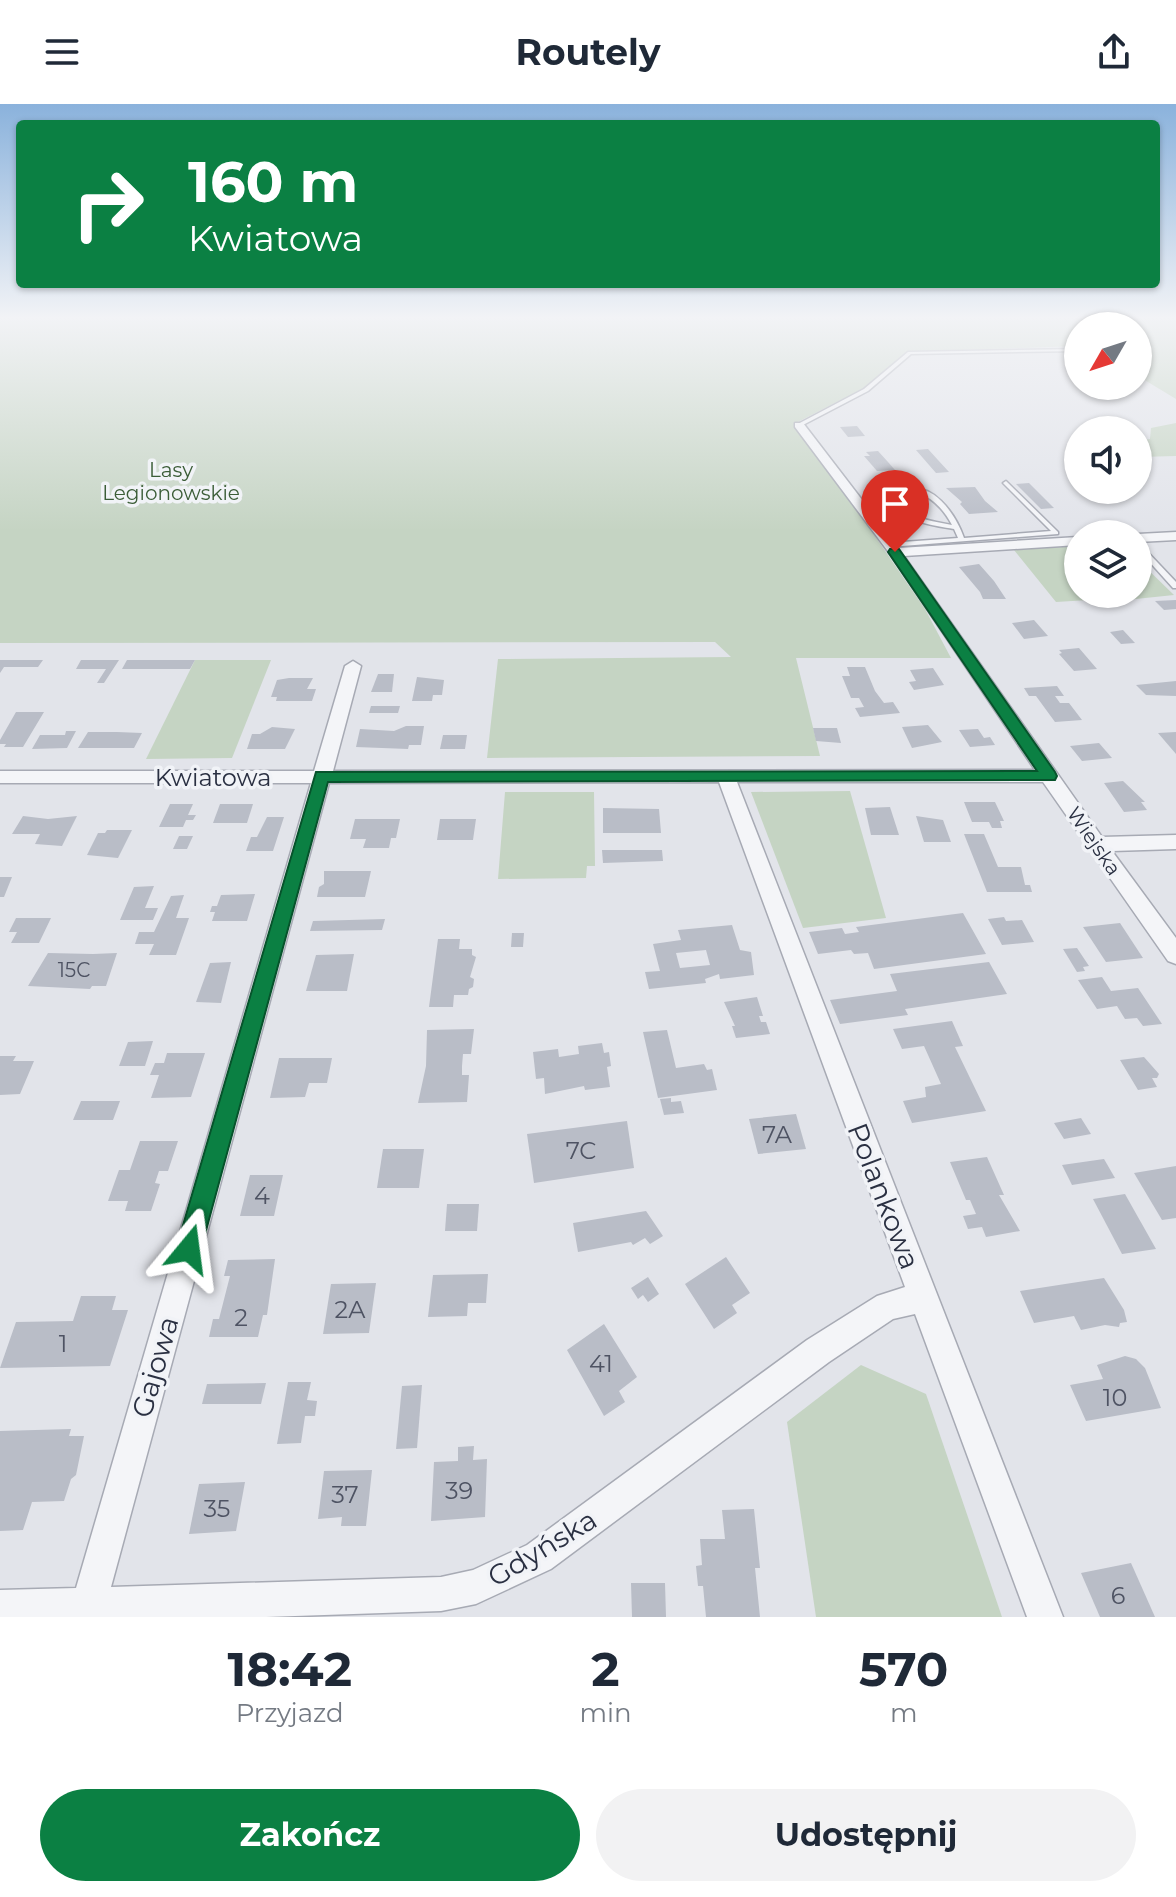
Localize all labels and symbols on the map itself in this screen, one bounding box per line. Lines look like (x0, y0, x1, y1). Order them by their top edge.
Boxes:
north arrow (1064, 312, 1152, 400)
park label: Lasy Legionowskie (102, 458, 240, 505)
pin (861, 470, 929, 552)
street label: Kwiatowa (155, 763, 271, 792)
street label: Wiejska (1062, 802, 1126, 880)
house number: 15C (58, 958, 90, 982)
street label: Polankowa (841, 1118, 927, 1274)
house number: 7A (762, 1120, 793, 1149)
house number: 7C (566, 1136, 596, 1165)
house number: 4 (254, 1181, 270, 1210)
position arrow (147, 1207, 231, 1291)
house number: 2A (335, 1295, 366, 1324)
house number: 2 (234, 1303, 248, 1332)
street label: Gajowa (124, 1313, 186, 1421)
house number: 1 (59, 1329, 67, 1358)
house number: 41 (589, 1349, 613, 1378)
house number: 10 (1103, 1383, 1127, 1412)
house number: 39 (445, 1476, 473, 1505)
house number: 37 (331, 1480, 359, 1509)
house number: 35 (204, 1494, 230, 1523)
street label: Gdyńska (481, 1502, 603, 1594)
house number: 6 (1111, 1581, 1125, 1610)

